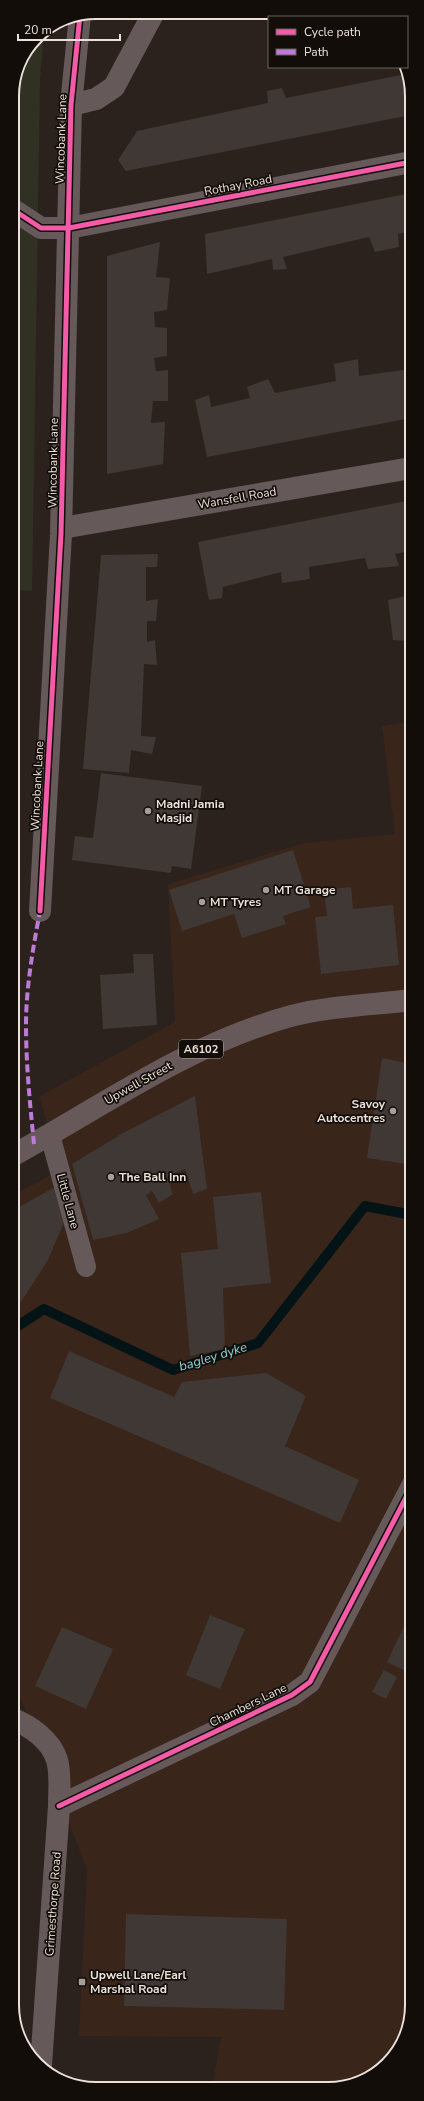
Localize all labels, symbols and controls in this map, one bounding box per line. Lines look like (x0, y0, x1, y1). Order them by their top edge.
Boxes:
scale bar (18, 16, 120, 42)
legend (268, 16, 408, 68)
text: 20 m (24, 22, 52, 38)
text: Cycle path (304, 24, 361, 40)
text: Path (304, 44, 329, 60)
street label: Wincobank Lane (51, 94, 71, 184)
street label: Rothay Road (203, 171, 273, 199)
street label: Wincobank Lane (44, 418, 62, 508)
street label: Wansfell Road (196, 483, 278, 513)
street label: Wincobank Lane (27, 741, 47, 831)
place label: Madni Jamia Masjid (156, 796, 224, 826)
marker: Madni Jamia Masjid (143, 806, 153, 816)
place label: MT Garage (274, 882, 336, 898)
marker: MT Garage (261, 885, 271, 895)
place label: MT Tyres (210, 894, 261, 910)
marker: MT Tyres (197, 897, 207, 907)
road number: A6102 (179, 1040, 223, 1058)
street label: Upwell Street (101, 1057, 175, 1108)
place label: Savoy Autocentres (317, 1096, 386, 1126)
marker: Savoy Autocentres (388, 1106, 398, 1116)
place label: The Ball Inn (119, 1169, 186, 1185)
street label: Little Lane (53, 1172, 83, 1230)
marker: The Ball Inn (106, 1172, 116, 1182)
water label: bagley dyke (177, 1338, 249, 1376)
street label: Chambers Lane (207, 1679, 289, 1731)
street label: Grimesthorpe Road (41, 1851, 65, 1957)
place label: Upwell Lane/Earl Marshal Road (90, 1967, 187, 1997)
marker: Upwell Lane/Earl Marshal Road (77, 1977, 87, 1987)

